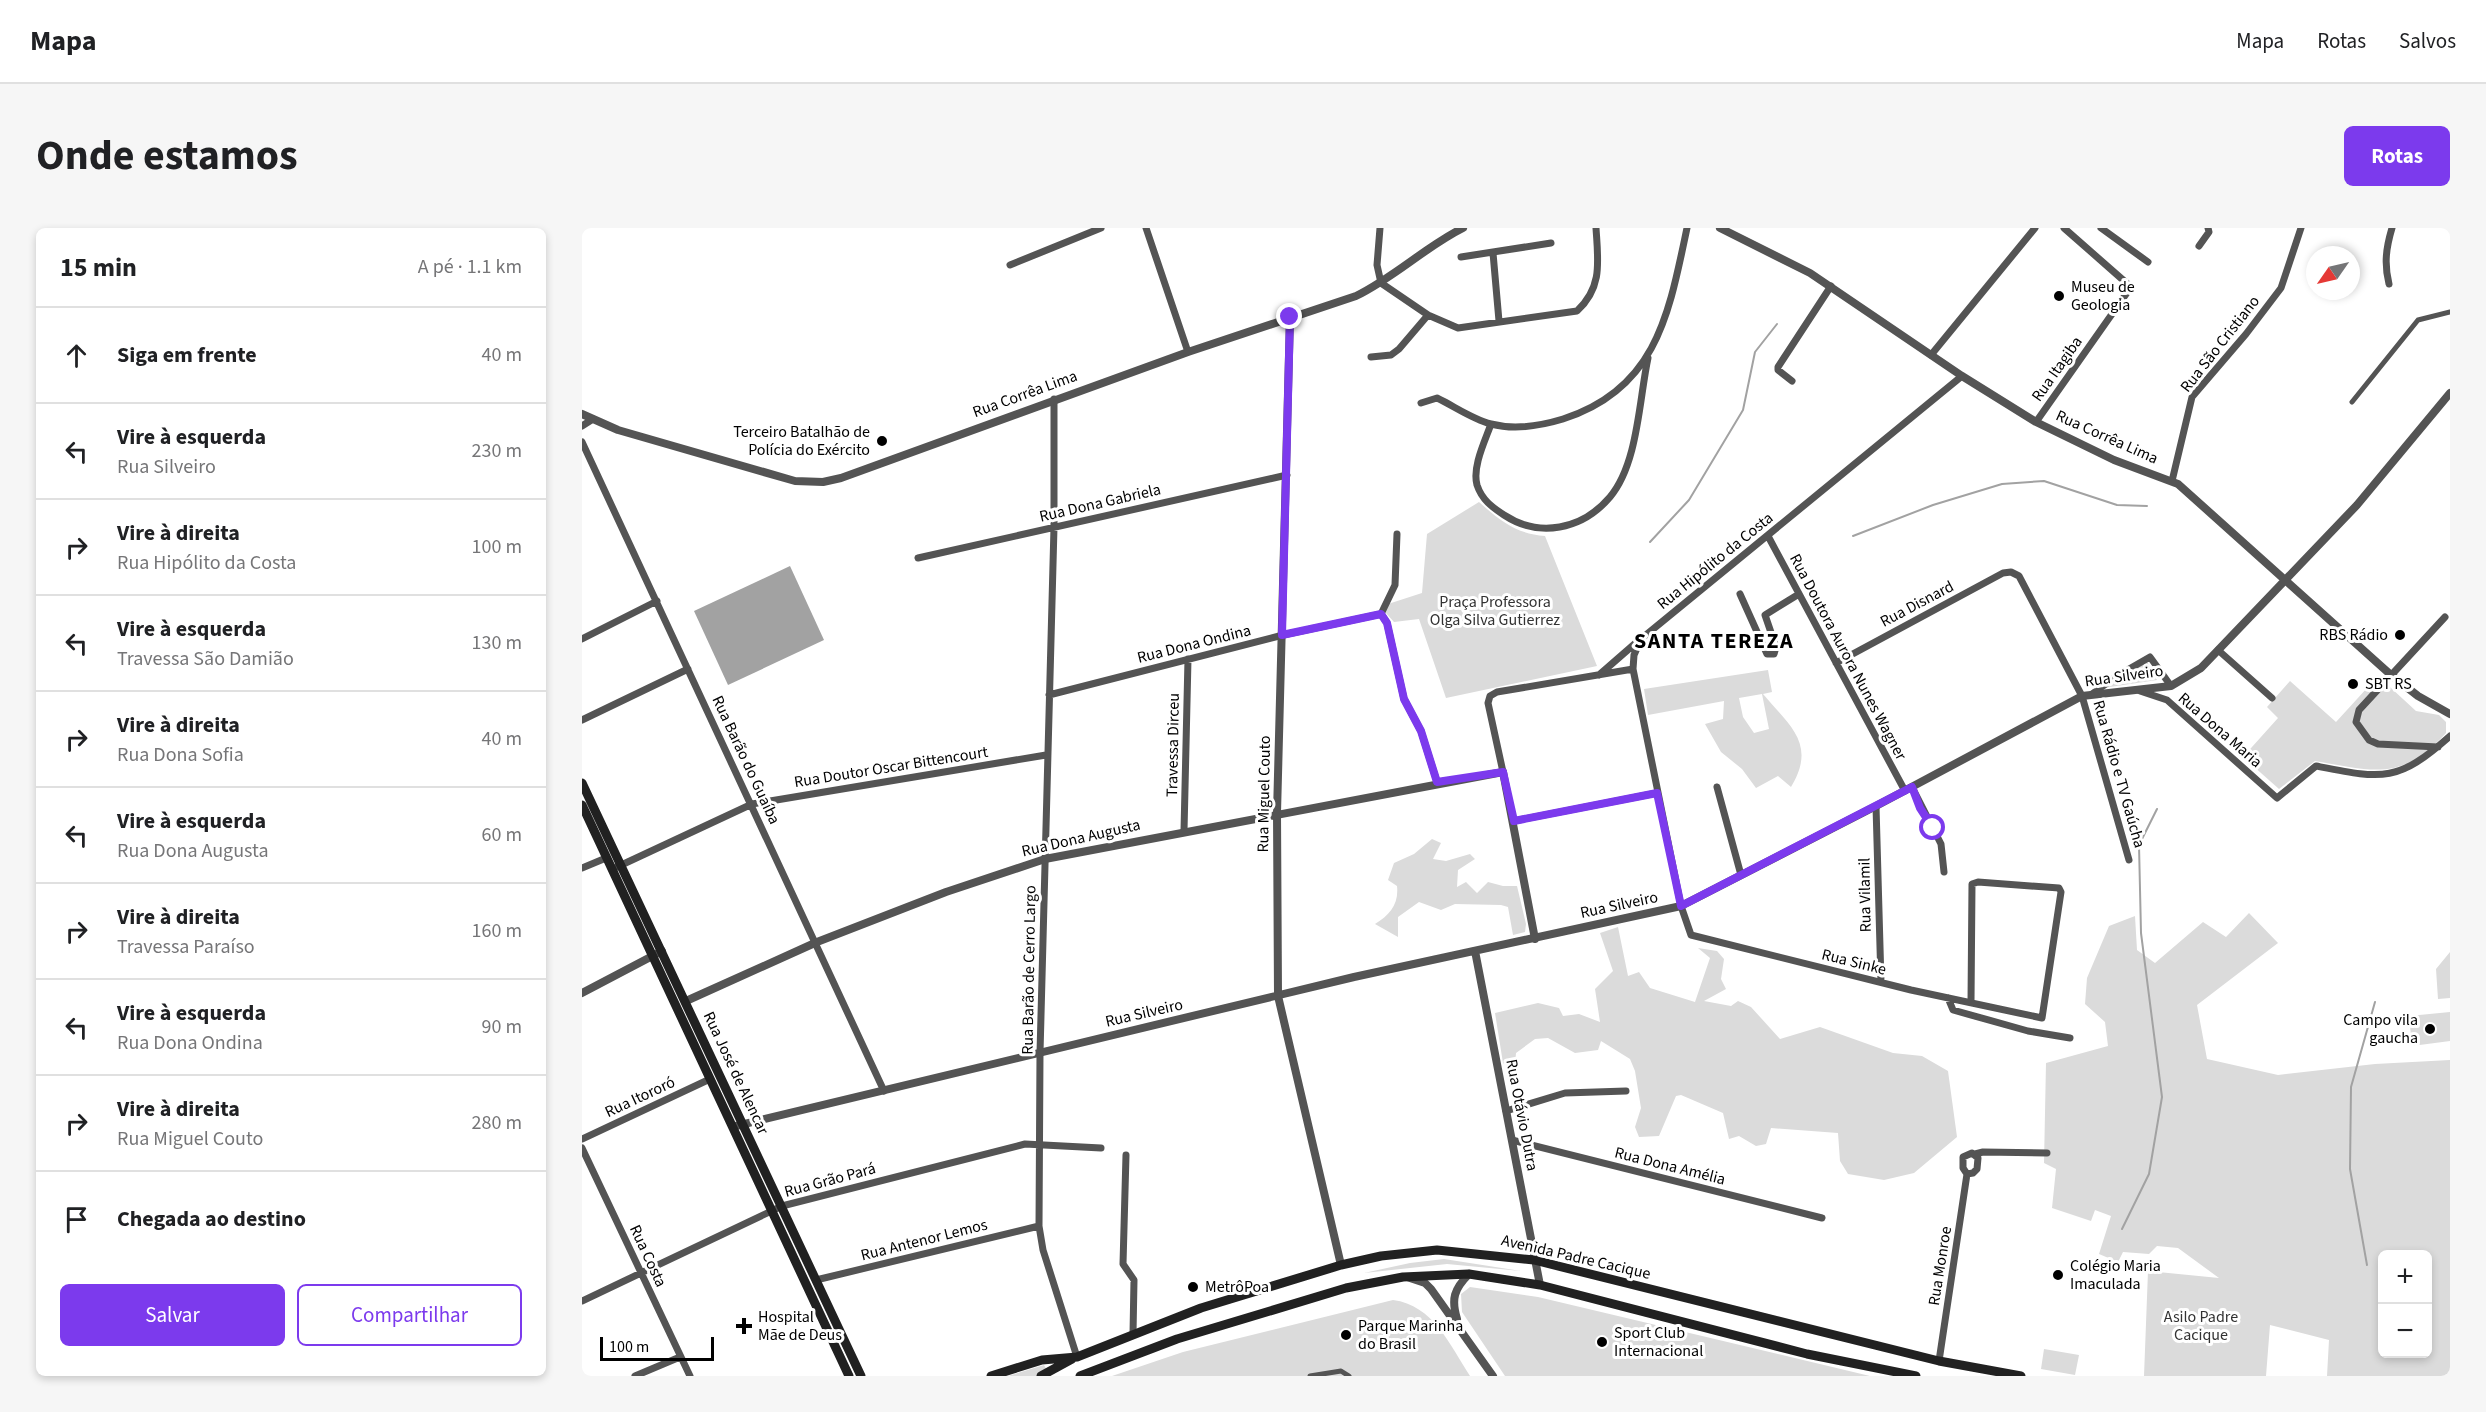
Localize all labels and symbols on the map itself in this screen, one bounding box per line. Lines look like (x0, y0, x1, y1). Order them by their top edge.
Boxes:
north arrow (2306, 246, 2360, 300)
place label: Museu de Geologia (2071, 276, 2135, 316)
marker: Museu de Geologia (2052, 289, 2066, 303)
street label: Rua São Cristiano (2175, 291, 2265, 397)
route end (1276, 303, 1302, 329)
street label: Rua Itagiba (2026, 332, 2088, 406)
street label: Rua Corrêa Lima (970, 365, 1080, 423)
street label: Rua Corrêa Lima (2052, 405, 2162, 469)
place label: Terceiro Batalhão de Polícia do Exército (733, 421, 870, 461)
marker: Terceiro Batalhão de Polícia do Exército (875, 434, 889, 448)
street label: Rua Dona Gabriela (1037, 478, 1163, 528)
street label: Rua Hipólito da Costa (1652, 507, 1778, 615)
street label: Rua Doutora Aurora Nunes Wagner (1784, 550, 1912, 764)
street label: Rua Disnard (1876, 575, 1958, 633)
park label: Praça Professora Olga Silva Gutierrez (1430, 591, 1560, 631)
street label: Rua Dona Ondina (1135, 619, 1253, 669)
place label: RBS Rádio (2319, 624, 2388, 646)
district label: SANTA TEREZA (1634, 625, 1794, 657)
marker: RBS Rádio (2393, 628, 2407, 642)
street label: Rua Silveiro (2083, 660, 2165, 692)
place label: SBT RS (2365, 673, 2412, 695)
marker: SBT RS (2346, 677, 2360, 691)
street label: Rua Dona Maria (2173, 687, 2267, 773)
street label: Rua Barão do Guaíba (707, 692, 785, 828)
street label: Travessa Dirceu (1161, 693, 1185, 797)
street label: Rua Rádio e TV Gaúcha (2087, 698, 2151, 850)
street label: Rua Miguel Couto (1252, 735, 1276, 853)
street label: Rua Doutor Oscar Bittencourt (793, 741, 990, 793)
street label: Rua Dona Augusta (1019, 814, 1143, 862)
route start (1919, 814, 1945, 840)
street label: Rua Vilamil (1853, 857, 1877, 933)
street label: Rua Barão de Cerro Largo (1017, 885, 1041, 1055)
street label: Rua Silveiro (1578, 886, 1660, 924)
street label: Rua Sinke (1819, 943, 1889, 981)
street label: Rua Silveiro (1103, 993, 1185, 1033)
street label: Rua José de Alencar (698, 1008, 774, 1139)
place label: Campo vila gaucha (2343, 1009, 2418, 1049)
marker: Campo vila gaucha (2423, 1022, 2437, 1036)
street label: Rua Otávio Dutra (1500, 1057, 1544, 1173)
street label: Rua Itororó (601, 1071, 679, 1123)
street label: Rua Dona Amélia (1612, 1142, 1728, 1190)
street label: Rua Grão Pará (782, 1157, 878, 1203)
street label: Rua Antenor Lemos (858, 1214, 990, 1266)
street label: Rua Costa (624, 1221, 672, 1291)
street label: Rua Monroe (1923, 1225, 1957, 1307)
street label: Avenida Padre Cacique (1499, 1229, 1653, 1285)
place label: Colégio Maria Imaculada (2070, 1255, 2161, 1295)
marker: Colégio Maria Imaculada (2051, 1268, 2065, 1282)
place label: MetrôPoa (1205, 1276, 1269, 1298)
marker: MetrôPoa (1186, 1280, 1200, 1294)
place label: Hospital Mãe de Deus (758, 1306, 842, 1346)
park label: Asilo Padre Cacique (2164, 1306, 2238, 1346)
place label: Parque Marinha do Brasil (1358, 1315, 1463, 1355)
marker: Hospital Mãe de Deus (735, 1317, 753, 1335)
place label: Sport Club Internacional (1614, 1322, 1703, 1362)
marker: Parque Marinha do Brasil (1339, 1328, 1353, 1342)
scale bar (600, 1334, 714, 1362)
marker: Sport Club Internacional (1595, 1335, 1609, 1349)

